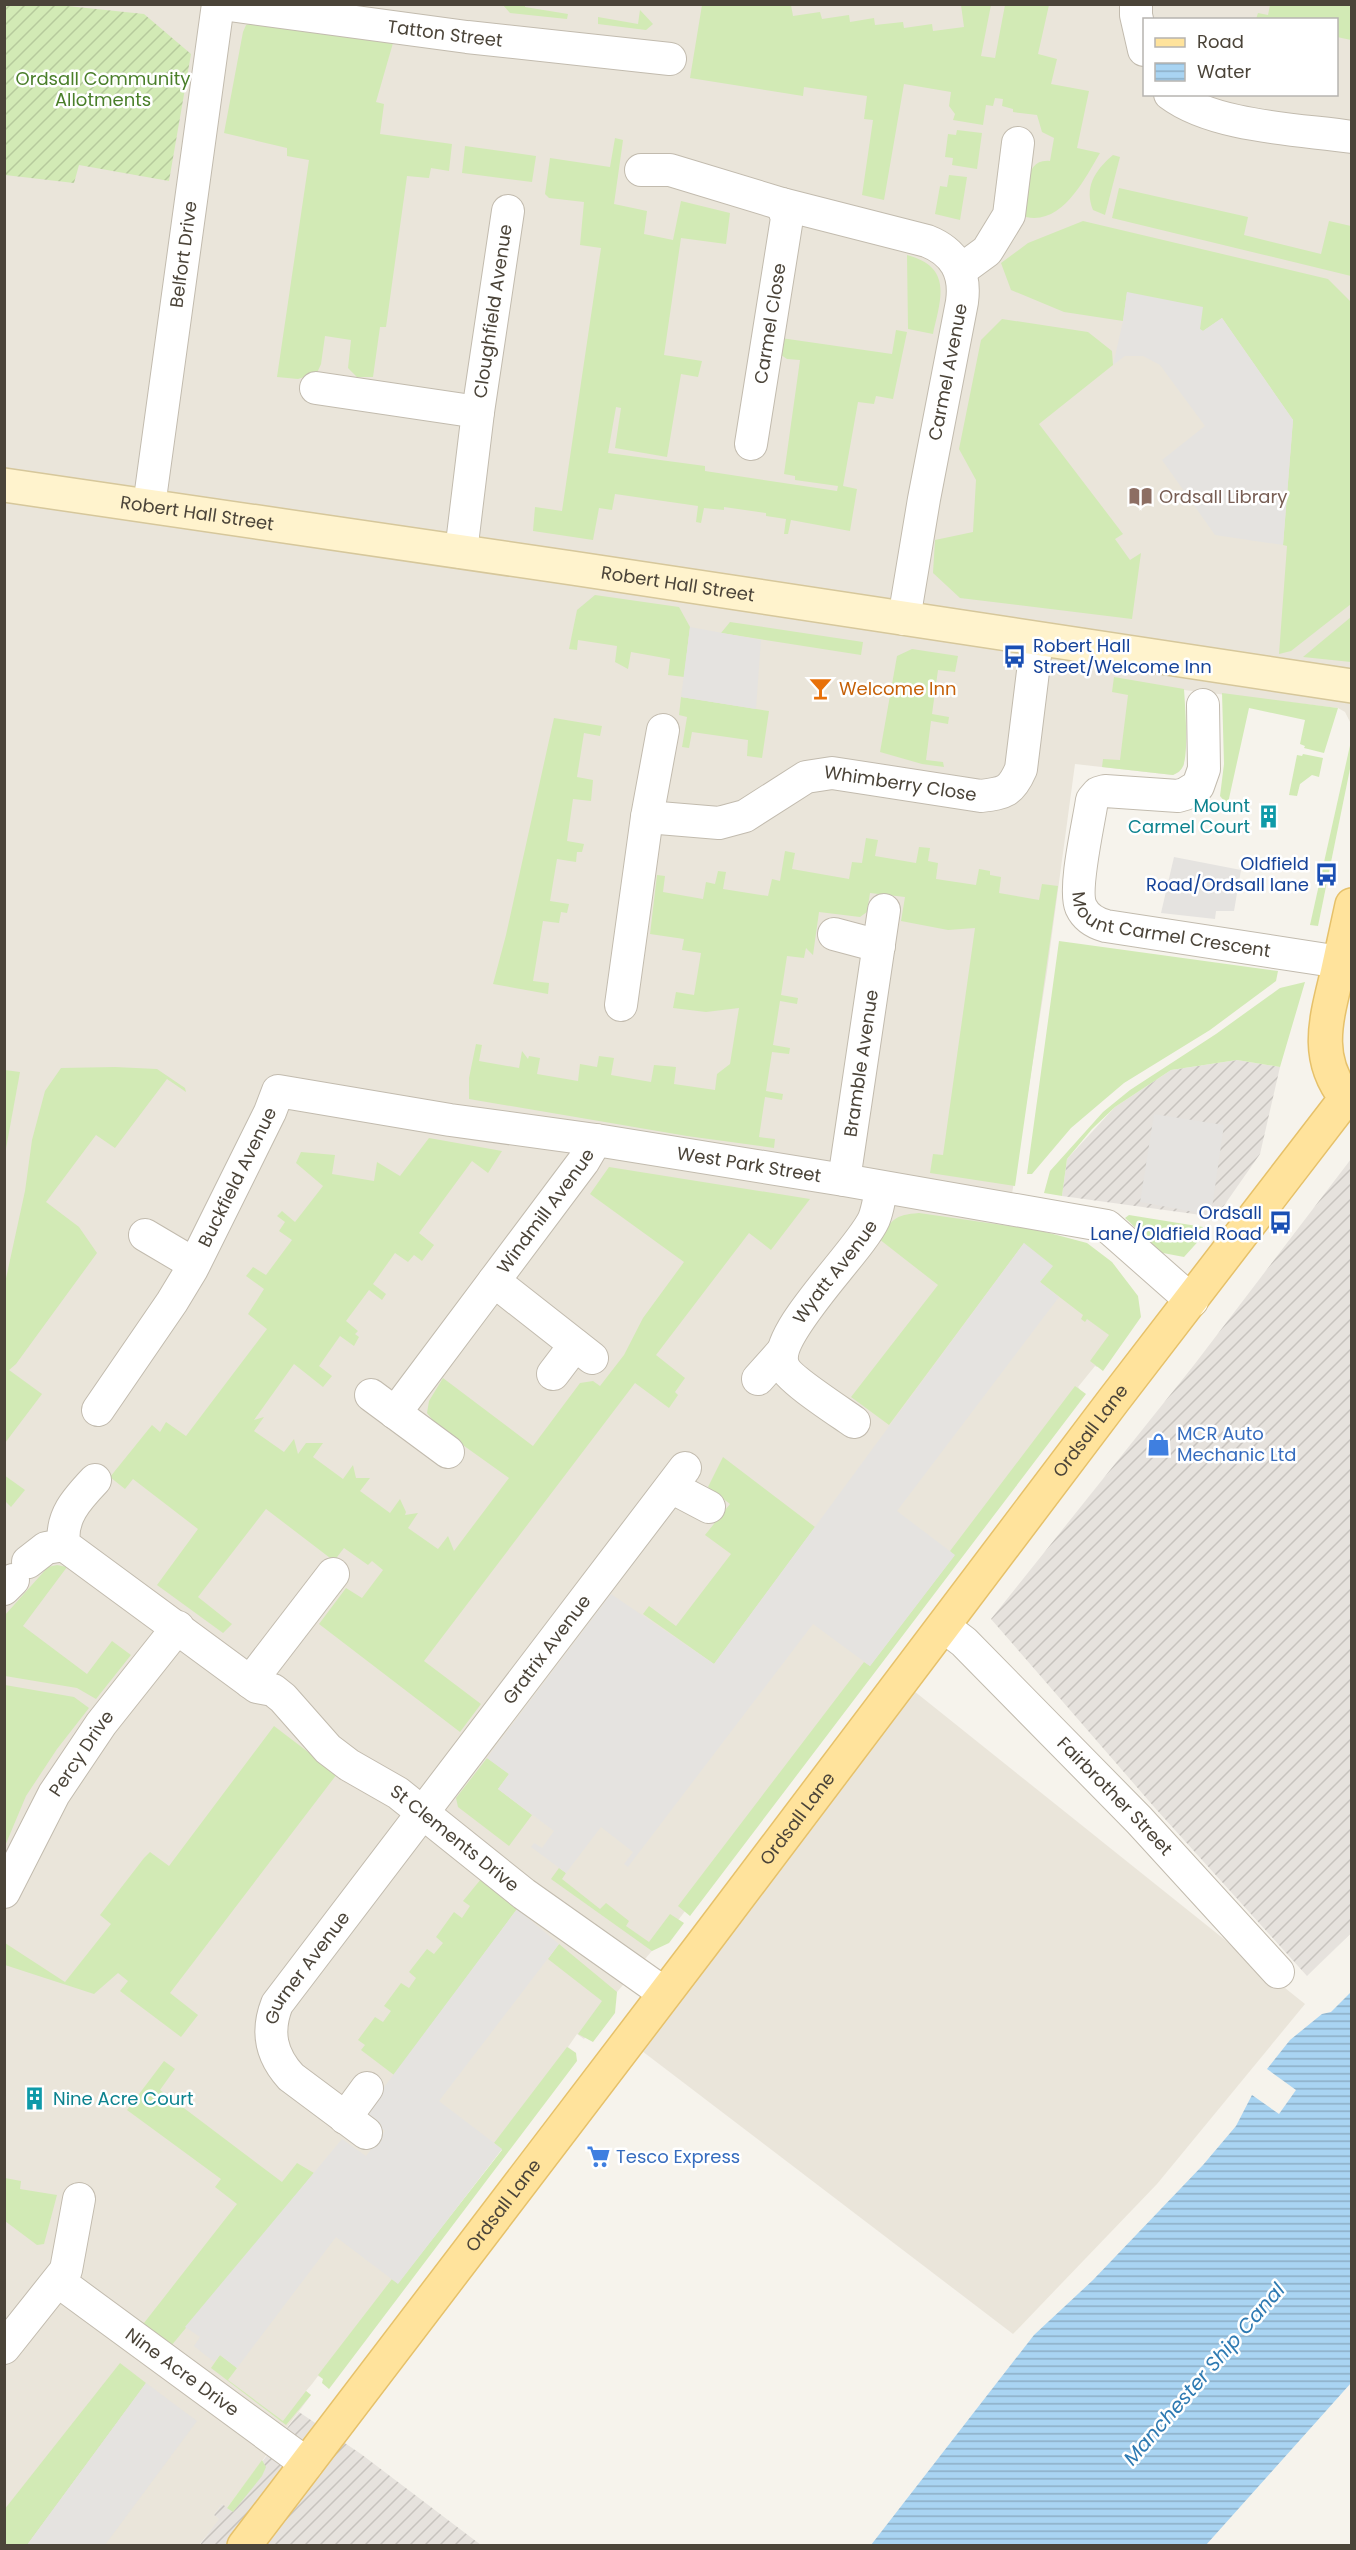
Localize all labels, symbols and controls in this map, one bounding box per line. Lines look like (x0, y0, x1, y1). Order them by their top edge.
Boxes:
street label: Tatton Street (386, 13, 504, 53)
legend (1143, 18, 1338, 96)
text: Road (1197, 29, 1244, 54)
text: Water (1197, 59, 1251, 84)
park label: Ordsall Community Allotments (16, 66, 190, 112)
street label: Belfort Drive (163, 199, 203, 309)
street label: Cloughfield Avenue (467, 222, 518, 400)
street label: Carmel Close (748, 261, 792, 386)
street label: Carmel Avenue (922, 301, 973, 443)
library icon: Ordsall Library (1128, 484, 1154, 510)
place label: Ordsall Library (1159, 484, 1287, 509)
street label: Robert Hall Street (119, 489, 276, 536)
street label: Robert Hall Street (599, 560, 756, 607)
place label: Robert Hall Street/Welcome Inn (1033, 633, 1212, 679)
bus stop icon: Robert Hall Street/Welcome Inn (1002, 643, 1028, 669)
bar icon: Welcome Inn (808, 676, 834, 702)
place label: Welcome Inn (839, 676, 957, 701)
street label: Whimberry Close (822, 759, 979, 807)
place label: Mount Carmel Court (1128, 793, 1250, 839)
building icon: Mount Carmel Court (1255, 803, 1281, 829)
place label: Oldfield Road/Ordsall lane (1146, 851, 1309, 897)
bus stop icon: Oldfield Road/Ordsall lane (1314, 861, 1340, 887)
street label: Mount Carmel Crescent (1066, 890, 1272, 963)
street label: Bramble Avenue (838, 988, 884, 1139)
street label: Buckfield Avenue (192, 1103, 282, 1251)
street label: West Park Street (675, 1140, 823, 1188)
street label: Windmill Avenue (491, 1144, 600, 1279)
place label: Ordsall Lane/Oldfield Road (1090, 1200, 1262, 1246)
bus stop icon: Ordsall Lane/Oldfield Road (1267, 1210, 1293, 1236)
street label: Wyatt Avenue (787, 1215, 883, 1329)
street label: Ordsall Lane (1047, 1379, 1134, 1482)
place label: MCR Auto Mechanic Ltd (1177, 1421, 1296, 1467)
shop icon: MCR Auto Mechanic Ltd (1146, 1431, 1172, 1457)
street label: Gratrix Avenue (497, 1589, 596, 1709)
street label: Percy Drive (43, 1705, 119, 1801)
street label: Fairbrother Street (1052, 1731, 1178, 1861)
street label: Ordsall Lane (754, 1767, 840, 1870)
street label: St Clements Drive (386, 1778, 525, 1897)
street label: Gurner Avenue (259, 1906, 355, 2027)
building icon: Nine Acre Court (22, 2086, 48, 2112)
place label: Nine Acre Court (53, 2086, 194, 2111)
supermarket icon: Tesco Express (585, 2144, 611, 2170)
place label: Tesco Express (616, 2144, 740, 2169)
street label: Ordsall Lane (459, 2154, 547, 2257)
water label: Manchester Ship Canal (1117, 2277, 1291, 2471)
street label: Nine Acre Drive (120, 2322, 244, 2422)

